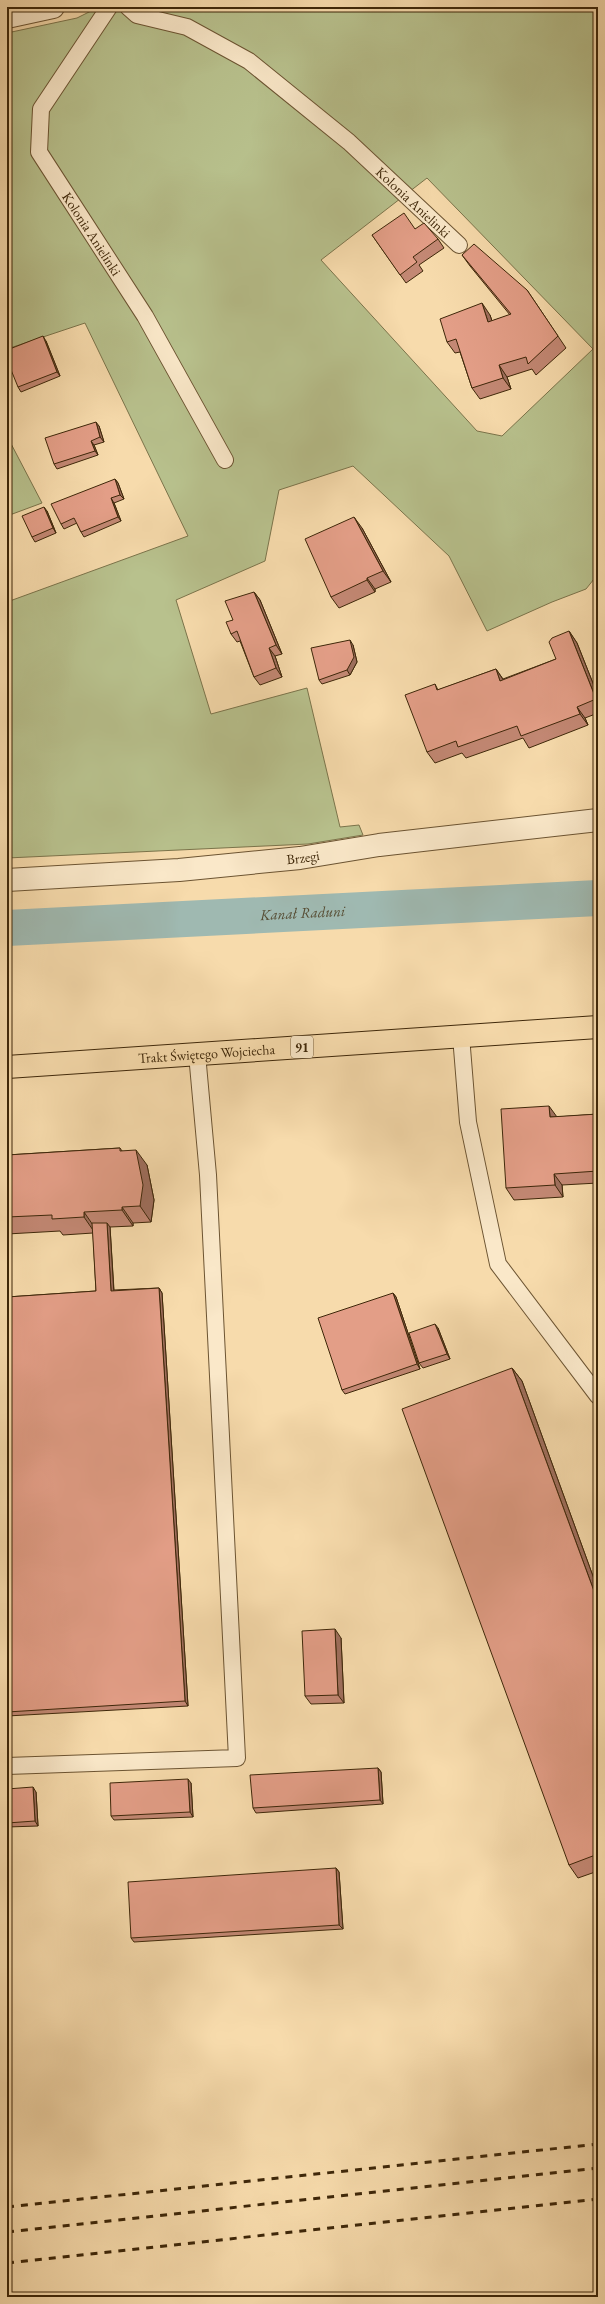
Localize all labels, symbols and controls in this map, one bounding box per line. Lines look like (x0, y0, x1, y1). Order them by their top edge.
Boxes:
street label: Kolonia Anielinki (372, 163, 455, 242)
street label: Kolonia Anielinki (58, 189, 126, 279)
street label: Brzegi (286, 846, 321, 868)
water label: Kanał Raduni (258, 901, 346, 924)
road number: 91 (291, 1036, 313, 1058)
street label: Trakt Świętego Wojciecha (137, 1040, 276, 1067)

